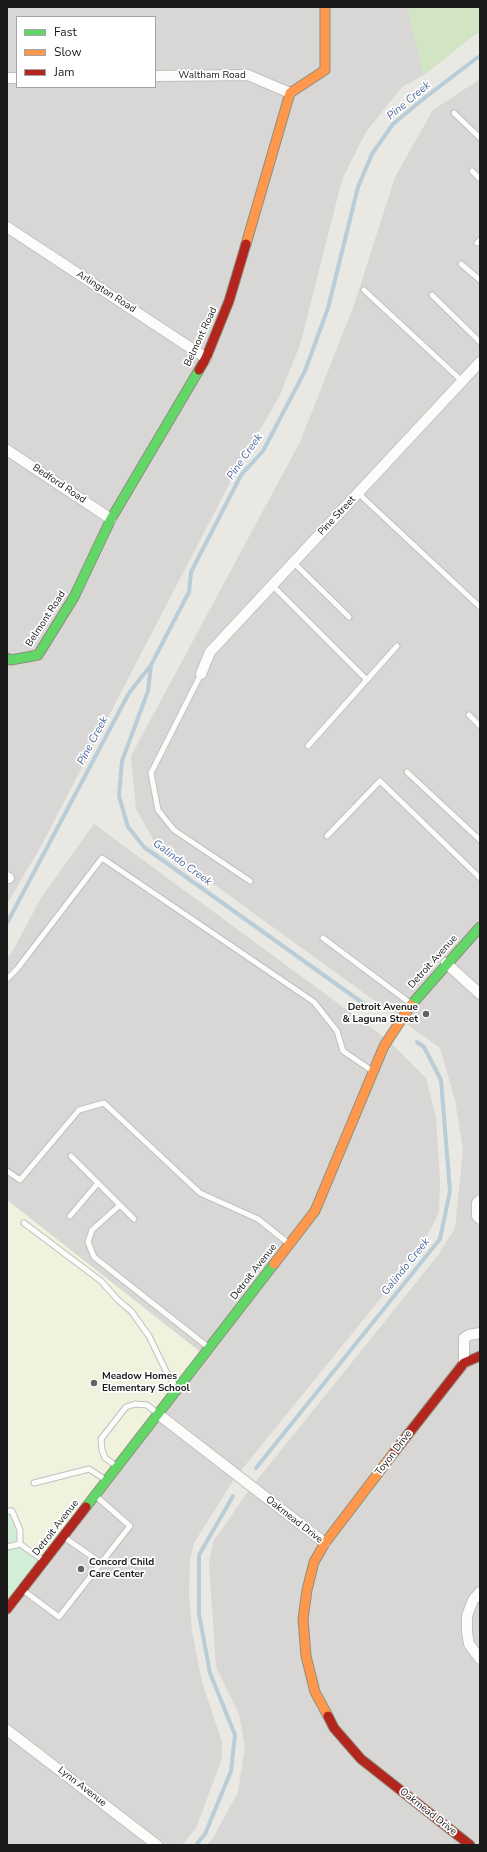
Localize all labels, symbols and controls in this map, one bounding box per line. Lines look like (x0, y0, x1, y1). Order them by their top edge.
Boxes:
legend (16, 16, 156, 88)
text: Fast (54, 24, 77, 40)
text: Slow (54, 44, 82, 60)
text: Jam (54, 64, 75, 80)
street label: Waltham Road (178, 70, 246, 82)
water label: Pine Creek (384, 79, 434, 123)
street label: Arlington Road (74, 268, 138, 316)
street label: Belmont Road (182, 305, 220, 369)
water label: Pine Creek (224, 432, 266, 482)
street label: Bedford Road (30, 462, 88, 506)
street label: Pine Street (316, 494, 358, 538)
street label: Belmont Road (23, 589, 69, 649)
water label: Pine Creek (75, 715, 111, 767)
water label: Galindo Creek (150, 837, 214, 889)
street label: Detroit Avenue (406, 933, 460, 991)
place label: Detroit Avenue & Laguna Street (343, 1002, 418, 1026)
marker: Detroit Avenue & Laguna Street (421, 1009, 431, 1019)
water label: Galindo Creek (379, 1236, 433, 1298)
street label: Detroit Avenue (228, 1242, 280, 1302)
place label: Meadow Homes Elementary School (102, 1371, 190, 1394)
marker: Meadow Homes Elementary School (89, 1378, 99, 1388)
street label: Toyon Drive (373, 1428, 415, 1478)
street label: Oakmead Drive (263, 1494, 325, 1546)
street label: Detroit Avenue (30, 1498, 82, 1558)
place label: Concord Child Care Center (89, 1557, 154, 1580)
marker: Concord Child Care Center (76, 1564, 86, 1574)
street label: Lynn Avenue (55, 1764, 109, 1810)
street label: Oakmead Drive (397, 1786, 459, 1838)

